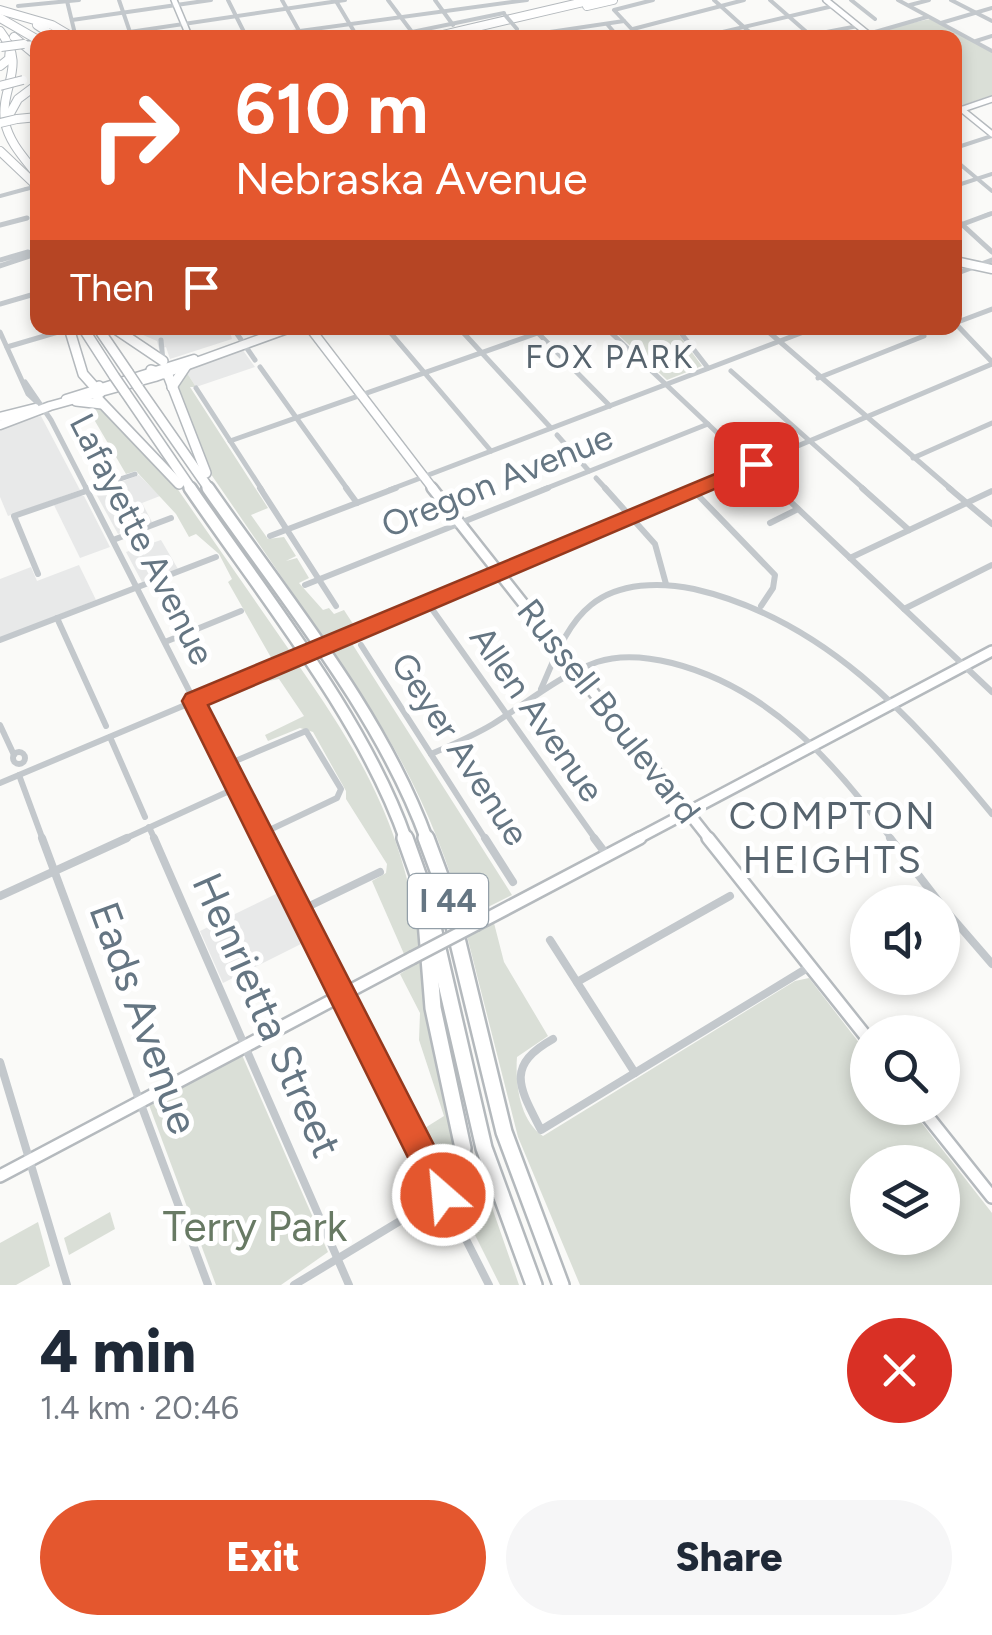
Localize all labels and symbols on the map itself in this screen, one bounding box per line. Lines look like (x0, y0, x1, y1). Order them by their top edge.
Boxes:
district label: FOX PARK (525, 338, 695, 376)
street label: Lafayette Avenue (61, 406, 223, 672)
street label: Oregon Avenue (375, 416, 619, 546)
pin (714, 422, 799, 507)
street label: Russell Boulevard (508, 591, 710, 831)
street label: Allen Avenue (461, 618, 613, 810)
street label: Geyer Avenue (382, 645, 538, 853)
district label: COMPTON HEIGHTS (729, 793, 937, 883)
street label: Henrietta Street (182, 865, 352, 1165)
road number: I 44 (408, 874, 488, 928)
street label: Eads Avenue (79, 895, 209, 1141)
position arrow (391, 1143, 495, 1247)
park label: Terry Park (163, 1201, 348, 1252)

